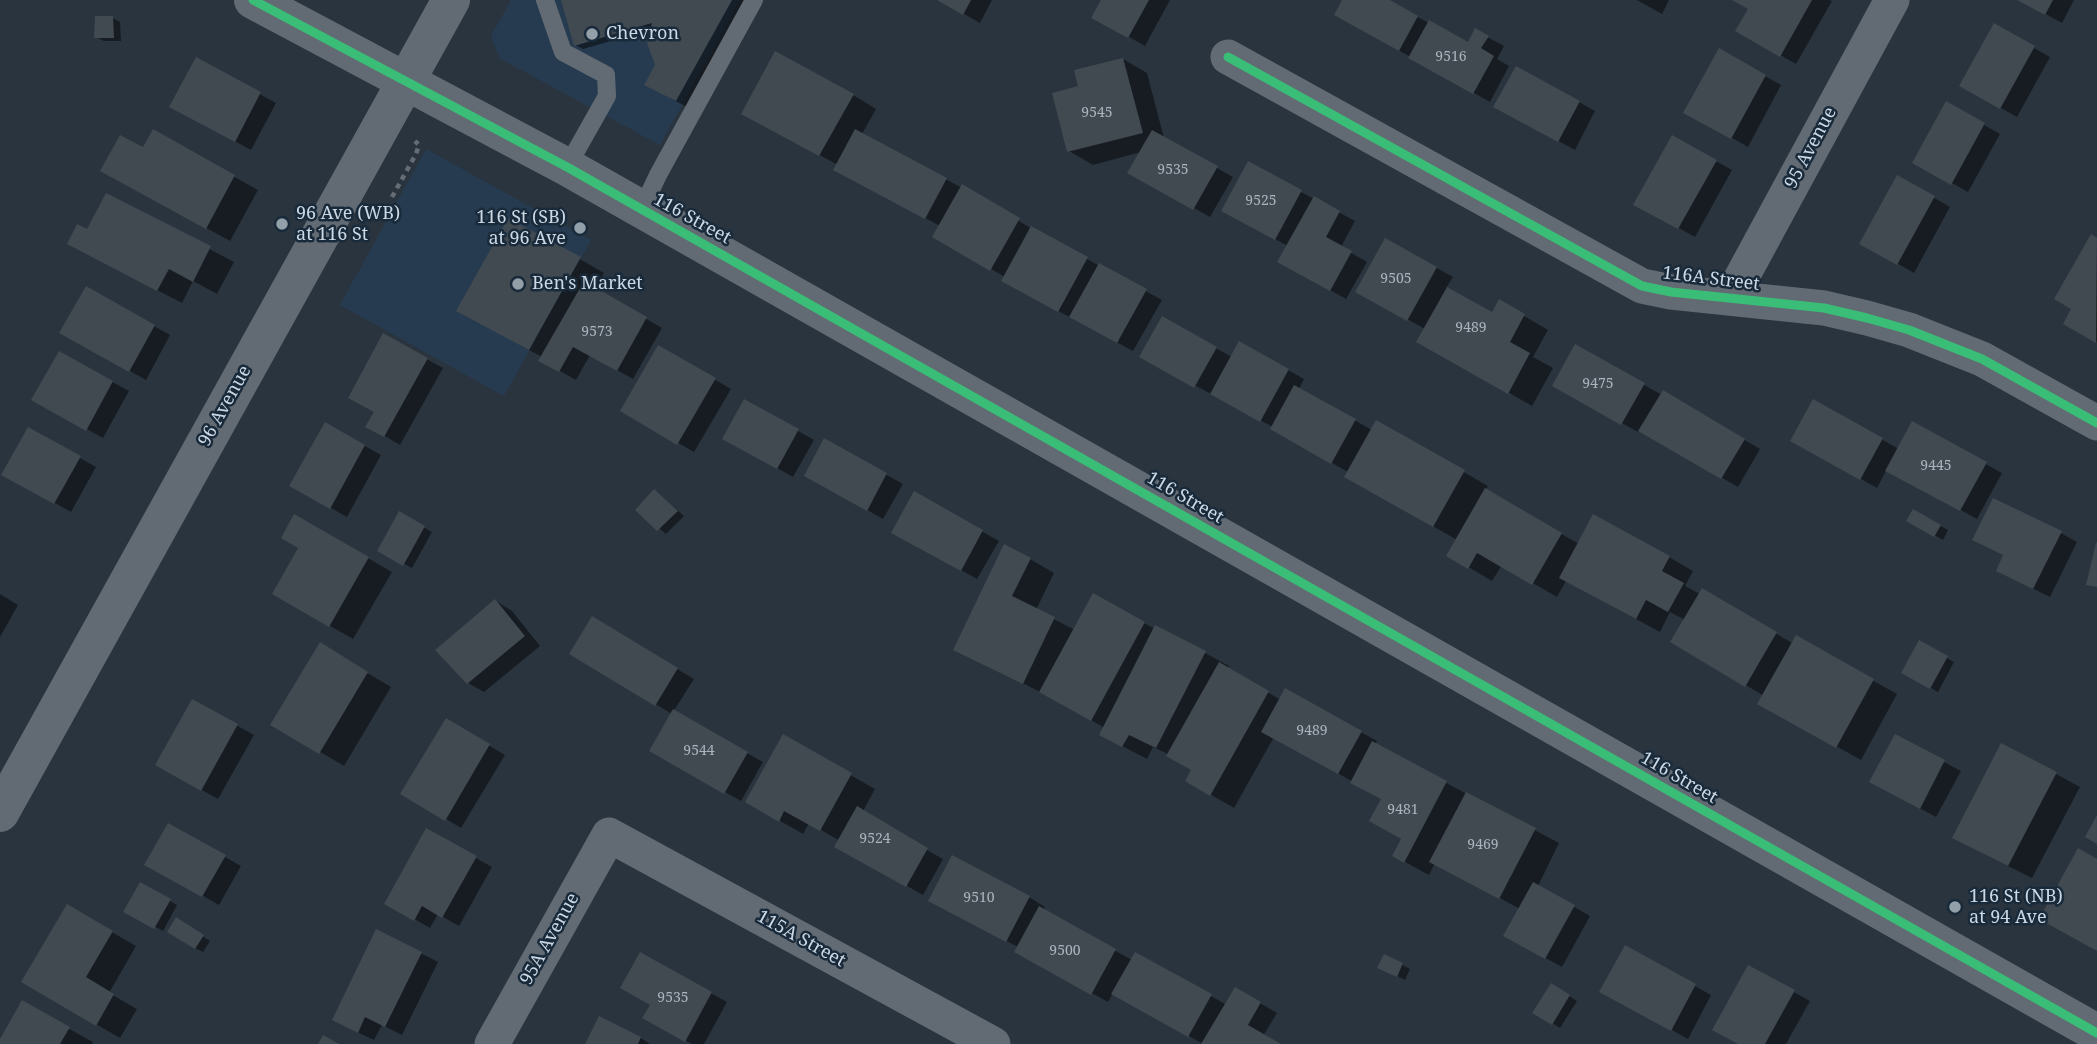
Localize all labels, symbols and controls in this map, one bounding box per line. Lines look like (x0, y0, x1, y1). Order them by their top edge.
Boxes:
place label: Chevron (606, 23, 679, 45)
marker: Chevron (584, 26, 600, 42)
house number: 9516 (1435, 49, 1467, 65)
street label: 95 Avenue (1781, 104, 1841, 192)
house number: 9545 (1081, 105, 1113, 121)
house number: 9535 (1157, 162, 1189, 178)
street label: 116 Street (650, 189, 734, 249)
house number: 9525 (1245, 193, 1277, 209)
place label: 96 Ave (WB) at 116 St (296, 203, 400, 246)
place label: 116 St (SB) at 96 Ave (476, 207, 566, 249)
marker: 96 Ave (WB) at 116 St (274, 216, 290, 232)
marker: 116 St (SB) at 96 Ave (572, 220, 588, 236)
street label: 116A Street (1661, 262, 1761, 296)
house number: 9505 (1380, 271, 1412, 287)
place label: Ben's Market (532, 273, 643, 295)
marker: Ben's Market (510, 276, 526, 292)
house number: 9489 (1455, 320, 1487, 336)
house number: 9573 (581, 324, 613, 340)
street label: 96 Avenue (194, 362, 256, 450)
house number: 9475 (1582, 376, 1614, 392)
house number: 9445 (1920, 458, 1952, 474)
street label: 116 Street (1143, 467, 1227, 529)
house number: 9489 (1296, 723, 1328, 739)
house number: 9544 (683, 743, 715, 759)
street label: 116 Street (1637, 747, 1721, 809)
house number: 9481 (1387, 802, 1419, 818)
house number: 9524 (859, 831, 891, 847)
house number: 9469 (1467, 837, 1499, 853)
place label: 116 St (NB) at 94 Ave (1969, 886, 2063, 928)
street label: 95A Avenue (516, 889, 584, 989)
house number: 9510 (963, 890, 995, 906)
marker: 116 St (NB) at 94 Ave (1947, 899, 1963, 915)
street label: 115A Street (753, 906, 849, 972)
house number: 9500 (1049, 943, 1081, 959)
house number: 9535 (657, 990, 689, 1006)

